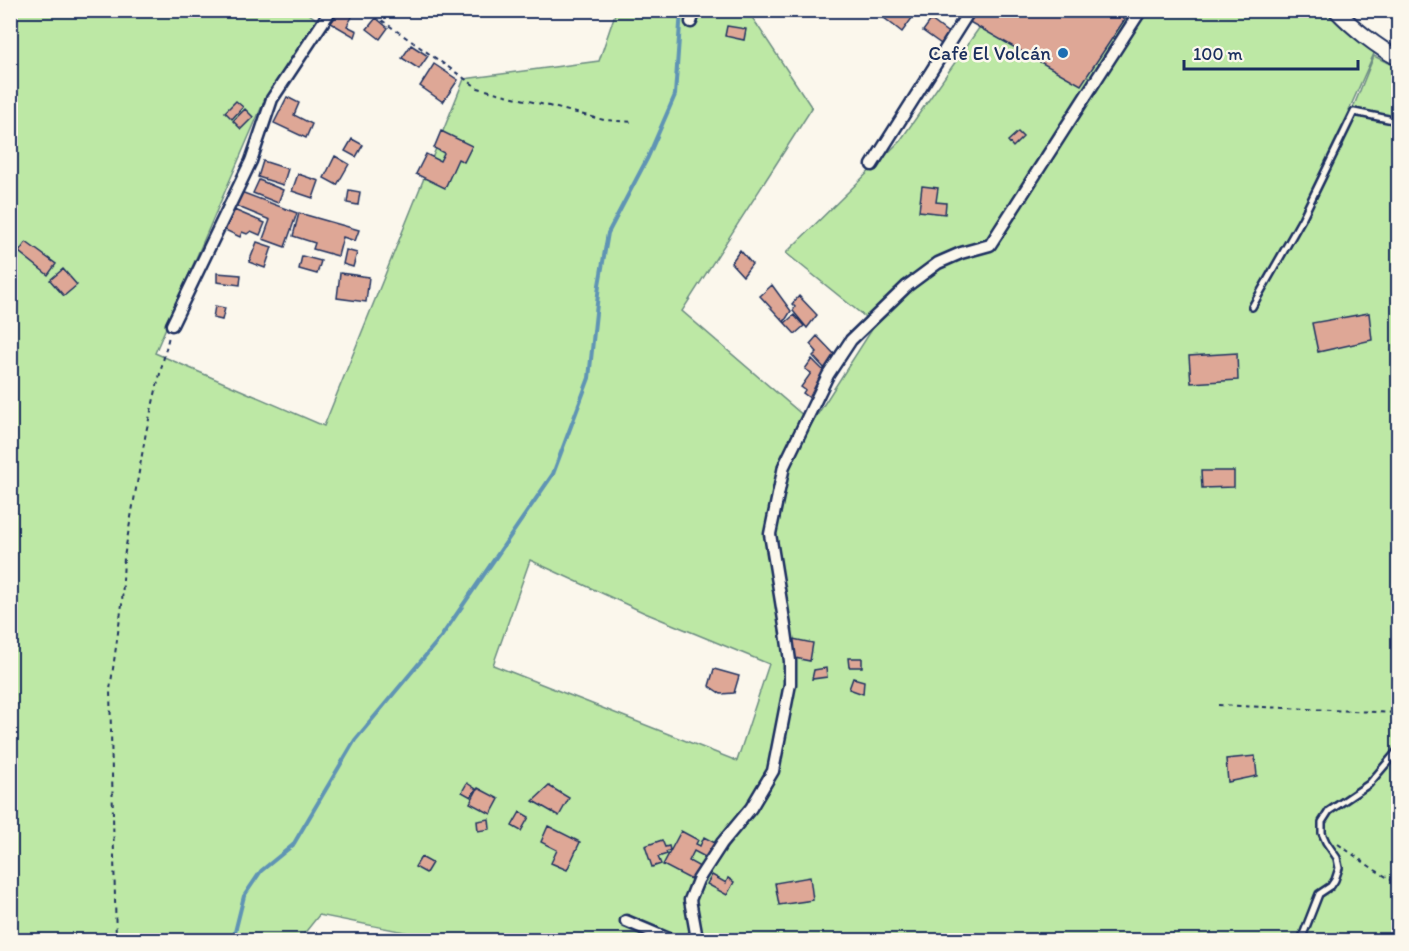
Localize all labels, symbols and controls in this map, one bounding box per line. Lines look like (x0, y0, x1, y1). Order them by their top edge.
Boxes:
scale bar (1184, 33, 1358, 71)
place label: Café El Volcán (928, 41, 1051, 65)
text: 100 m (1193, 43, 1243, 65)
marker: Café El Volcán (1056, 46, 1070, 60)

